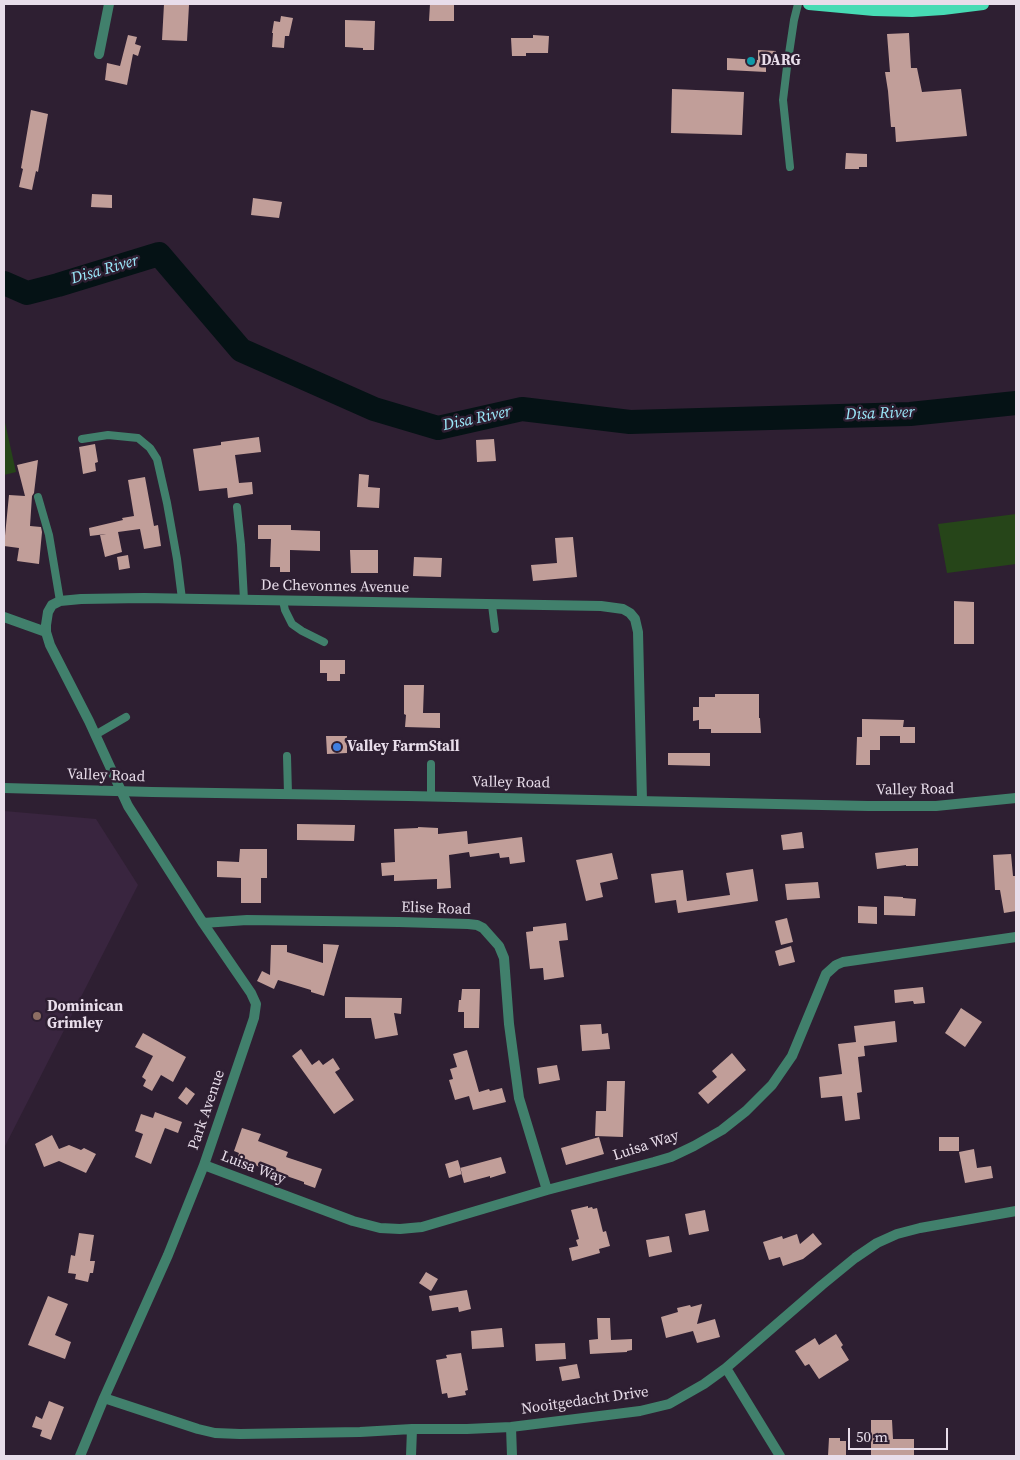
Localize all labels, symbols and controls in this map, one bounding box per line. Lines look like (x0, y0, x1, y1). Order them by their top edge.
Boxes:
place label: DARG (761, 52, 801, 70)
marker: DARG (745, 55, 757, 67)
water label: Disa River (69, 251, 141, 289)
water label: Disa River (441, 402, 513, 436)
water label: Disa River (845, 403, 915, 425)
street label: De Chevonnes Avenue (261, 577, 409, 597)
place label: Valley FarmStall (347, 738, 460, 756)
marker: Valley FarmStall (331, 741, 343, 753)
street label: Valley Road (67, 766, 145, 786)
street label: Valley Road (472, 773, 550, 793)
street label: Valley Road (876, 780, 954, 800)
street label: Elise Road (401, 899, 471, 919)
place label: Dominican Grimley (47, 998, 123, 1033)
marker: Dominican Grimley (31, 1010, 43, 1022)
street label: Park Avenue (185, 1068, 229, 1152)
street label: Luisa Way (611, 1127, 681, 1165)
street label: Luisa Way (218, 1147, 288, 1189)
street label: Nooitgedacht Drive (520, 1383, 650, 1419)
scale bar (850, 1418, 950, 1450)
text: 50 m (856, 1426, 888, 1447)

